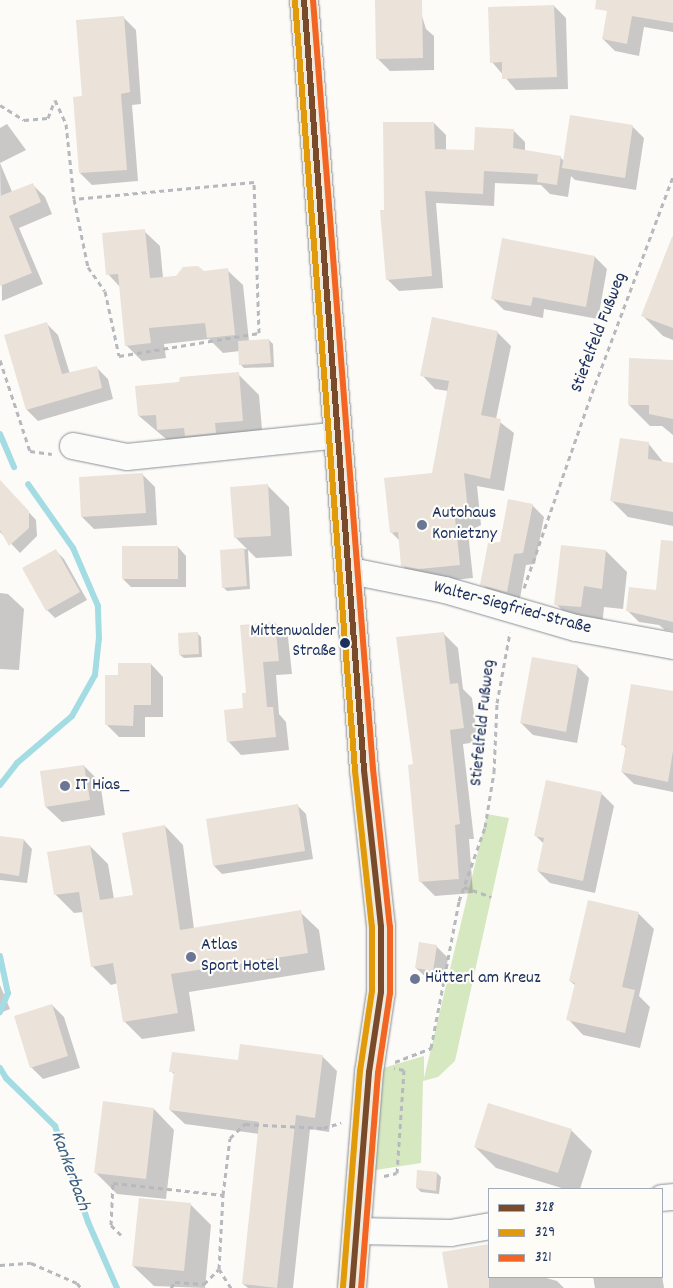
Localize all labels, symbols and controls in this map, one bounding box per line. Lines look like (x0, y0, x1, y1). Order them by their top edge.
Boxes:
street label: Stiefelfeld Fußweg (567, 270, 633, 396)
place label: Autohaus Konietzny (432, 504, 497, 546)
marker: Autohaus Konietzny (416, 519, 428, 531)
street label: Walter-Siegfried-Straße (431, 578, 593, 640)
place label: Mittenwalder Straße (250, 623, 336, 663)
marker: Mittenwalder Straße (340, 638, 350, 648)
street label: Stiefelfeld Fußweg (467, 659, 501, 787)
place label: IT Hias_ (75, 775, 129, 797)
marker: IT Hias_ (59, 780, 71, 792)
place label: Atlas Sport Hotel (201, 936, 279, 979)
marker: Atlas Sport Hotel (185, 951, 197, 963)
place label: Hütterl am Kreuz (425, 968, 541, 990)
marker: Hütterl am Kreuz (409, 973, 421, 985)
water label: Kankerbach (44, 1128, 94, 1214)
legend (488, 1188, 663, 1278)
text: 328 (535, 1197, 554, 1219)
text: 329 (535, 1222, 555, 1244)
text: 321 (535, 1247, 552, 1269)

